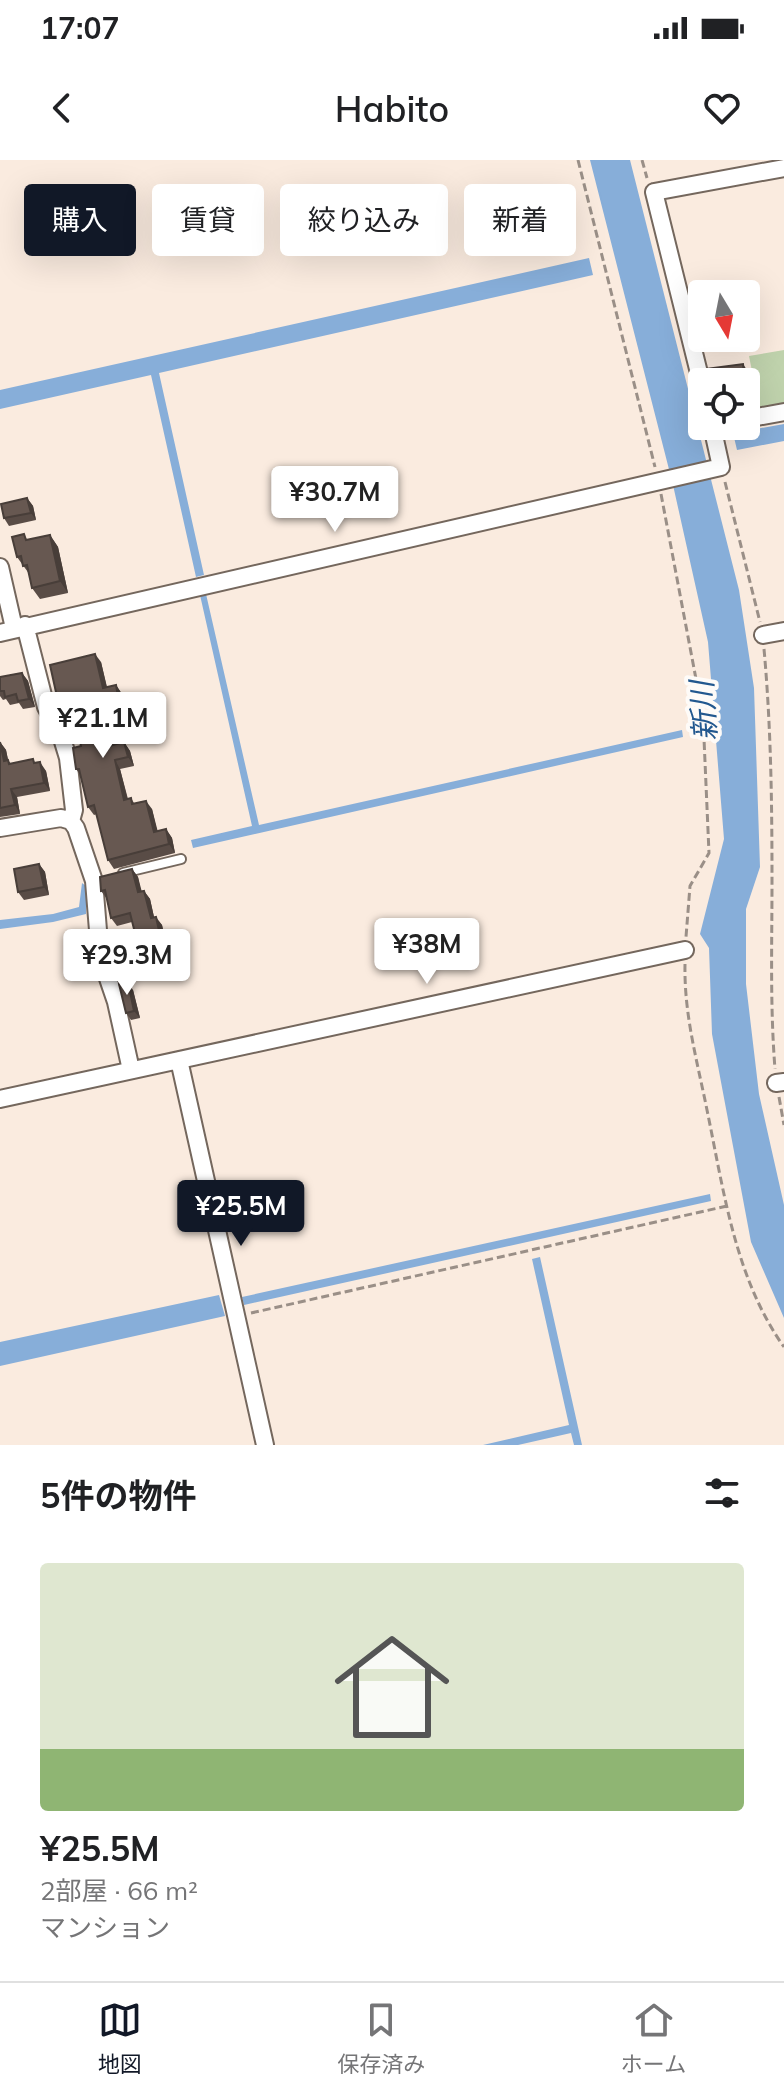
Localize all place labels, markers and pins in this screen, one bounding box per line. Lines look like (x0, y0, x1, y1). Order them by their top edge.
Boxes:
pin: ¥30.7M (270, 466, 400, 534)
pin: ¥21.1M (38, 692, 168, 760)
pin: ¥38M (380, 918, 474, 986)
pin: ¥29.3M (62, 929, 192, 997)
pin: ¥25.5M (176, 1180, 306, 1248)

